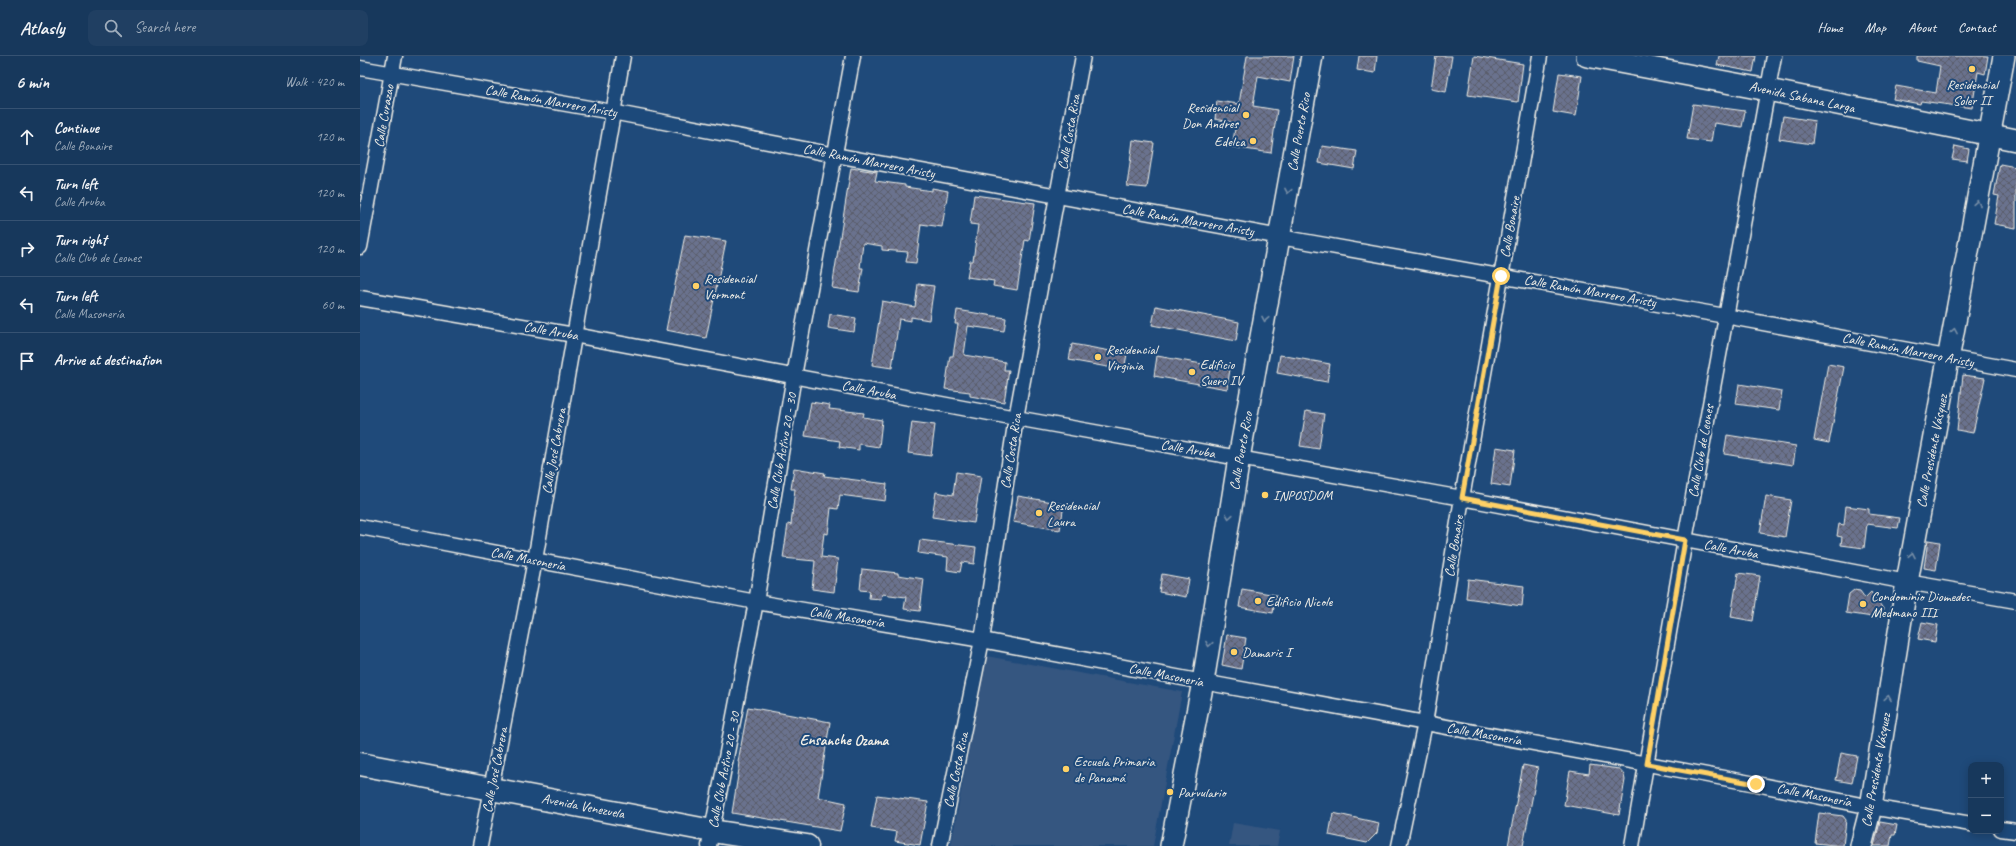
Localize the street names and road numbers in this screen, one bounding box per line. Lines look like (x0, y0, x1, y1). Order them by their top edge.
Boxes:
street label: Avenida Sabana Larga (1748, 78, 1858, 117)
street label: Calle Ramón Marrero Aristy (484, 81, 619, 121)
street label: Calle Curazao (370, 82, 398, 149)
street label: Calle Puerto Rico (1284, 90, 1314, 173)
street label: Calle Costa Rica (1054, 92, 1084, 171)
street label: Calle Ramón Marrero Aristy (802, 140, 937, 182)
street label: Calle Bonaire (1496, 194, 1524, 259)
street label: Calle Ramón Marrero Aristy (1121, 200, 1256, 240)
street label: Calle Ramón Marrero Aristy (1523, 271, 1658, 311)
street label: Calle Aruba (523, 318, 580, 344)
street label: Calle Ramón Marrero Aristy (1841, 329, 1976, 371)
street label: Calle Aruba (841, 376, 898, 404)
street label: Calle Club Activo 20 - 30 (763, 390, 801, 511)
street label: Calle Presidente Vásquez (1913, 391, 1952, 509)
street label: Calle Club de Leones (1684, 402, 1718, 499)
street label: Calle José Cabrera (538, 406, 570, 495)
street label: Calle Puerto Rico (1226, 409, 1256, 492)
street label: Calle Costa Rica (997, 411, 1026, 490)
street label: Calle Aruba (1160, 436, 1217, 462)
street label: Calle Bonaire (1441, 513, 1467, 578)
street label: Calle Aruba (1703, 535, 1760, 563)
street label: Calle Masonería (489, 543, 568, 575)
street label: Calle Masonería (808, 603, 887, 631)
street label: Calle Masonería (1127, 659, 1206, 691)
street label: Calle Club Activo 20 - 30 (704, 709, 744, 830)
street label: Calle Presidente Vásquez (1858, 710, 1895, 828)
street label: Calle Masonería (1445, 719, 1524, 749)
street label: Calle José Cabrera (478, 725, 512, 814)
street label: Calle Costa Rica (940, 730, 973, 809)
street label: Calle Masonería (1775, 779, 1854, 811)
street label: Avenida Venezuela (540, 790, 627, 823)

